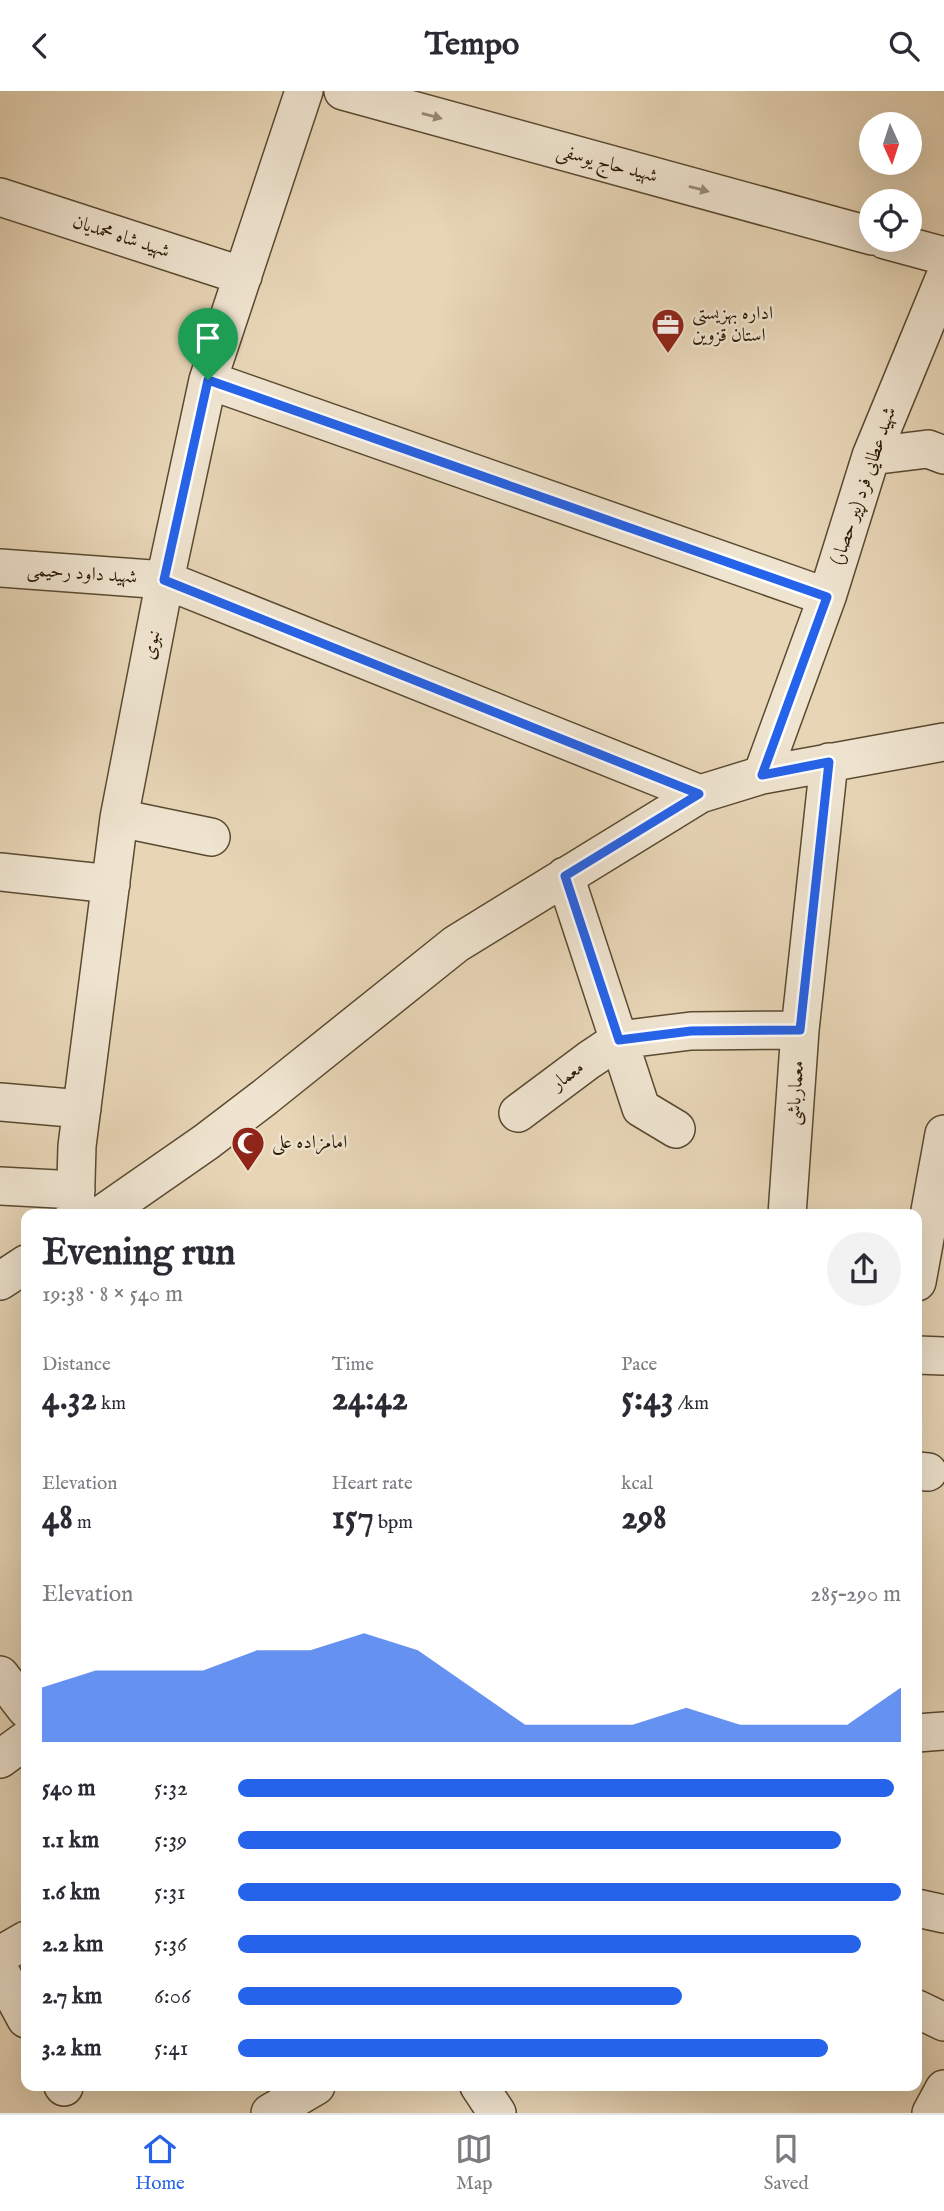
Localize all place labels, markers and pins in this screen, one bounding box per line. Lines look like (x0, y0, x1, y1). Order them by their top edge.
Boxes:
place label: اداره بهزیستی استان قزوین (692, 302, 773, 348)
office icon: اداره بهزیستی استان قزوین (649, 306, 687, 355)
pin (178, 308, 238, 380)
mosque icon: امامزاده علی (229, 1124, 267, 1173)
place label: امامزاده علی (272, 1131, 347, 1156)

